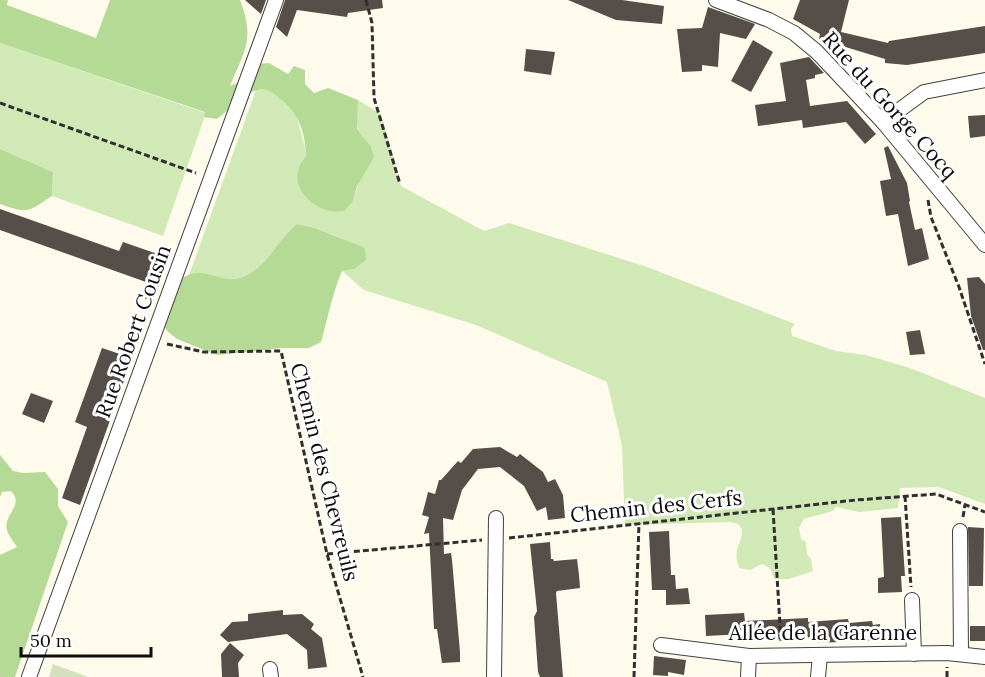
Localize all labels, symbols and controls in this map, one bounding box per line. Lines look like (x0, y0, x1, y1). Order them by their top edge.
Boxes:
street label: Rue du Gorge Cocq (817, 26, 963, 184)
street label: Rue Robert Cousin (89, 240, 177, 421)
street label: Chemin des Chevreuils (285, 360, 365, 584)
street label: Chemin des Cerfs (569, 484, 743, 528)
street label: Allée de la Garenne (728, 619, 917, 646)
scale bar (21, 620, 152, 658)
text: 50 m (30, 629, 72, 652)

